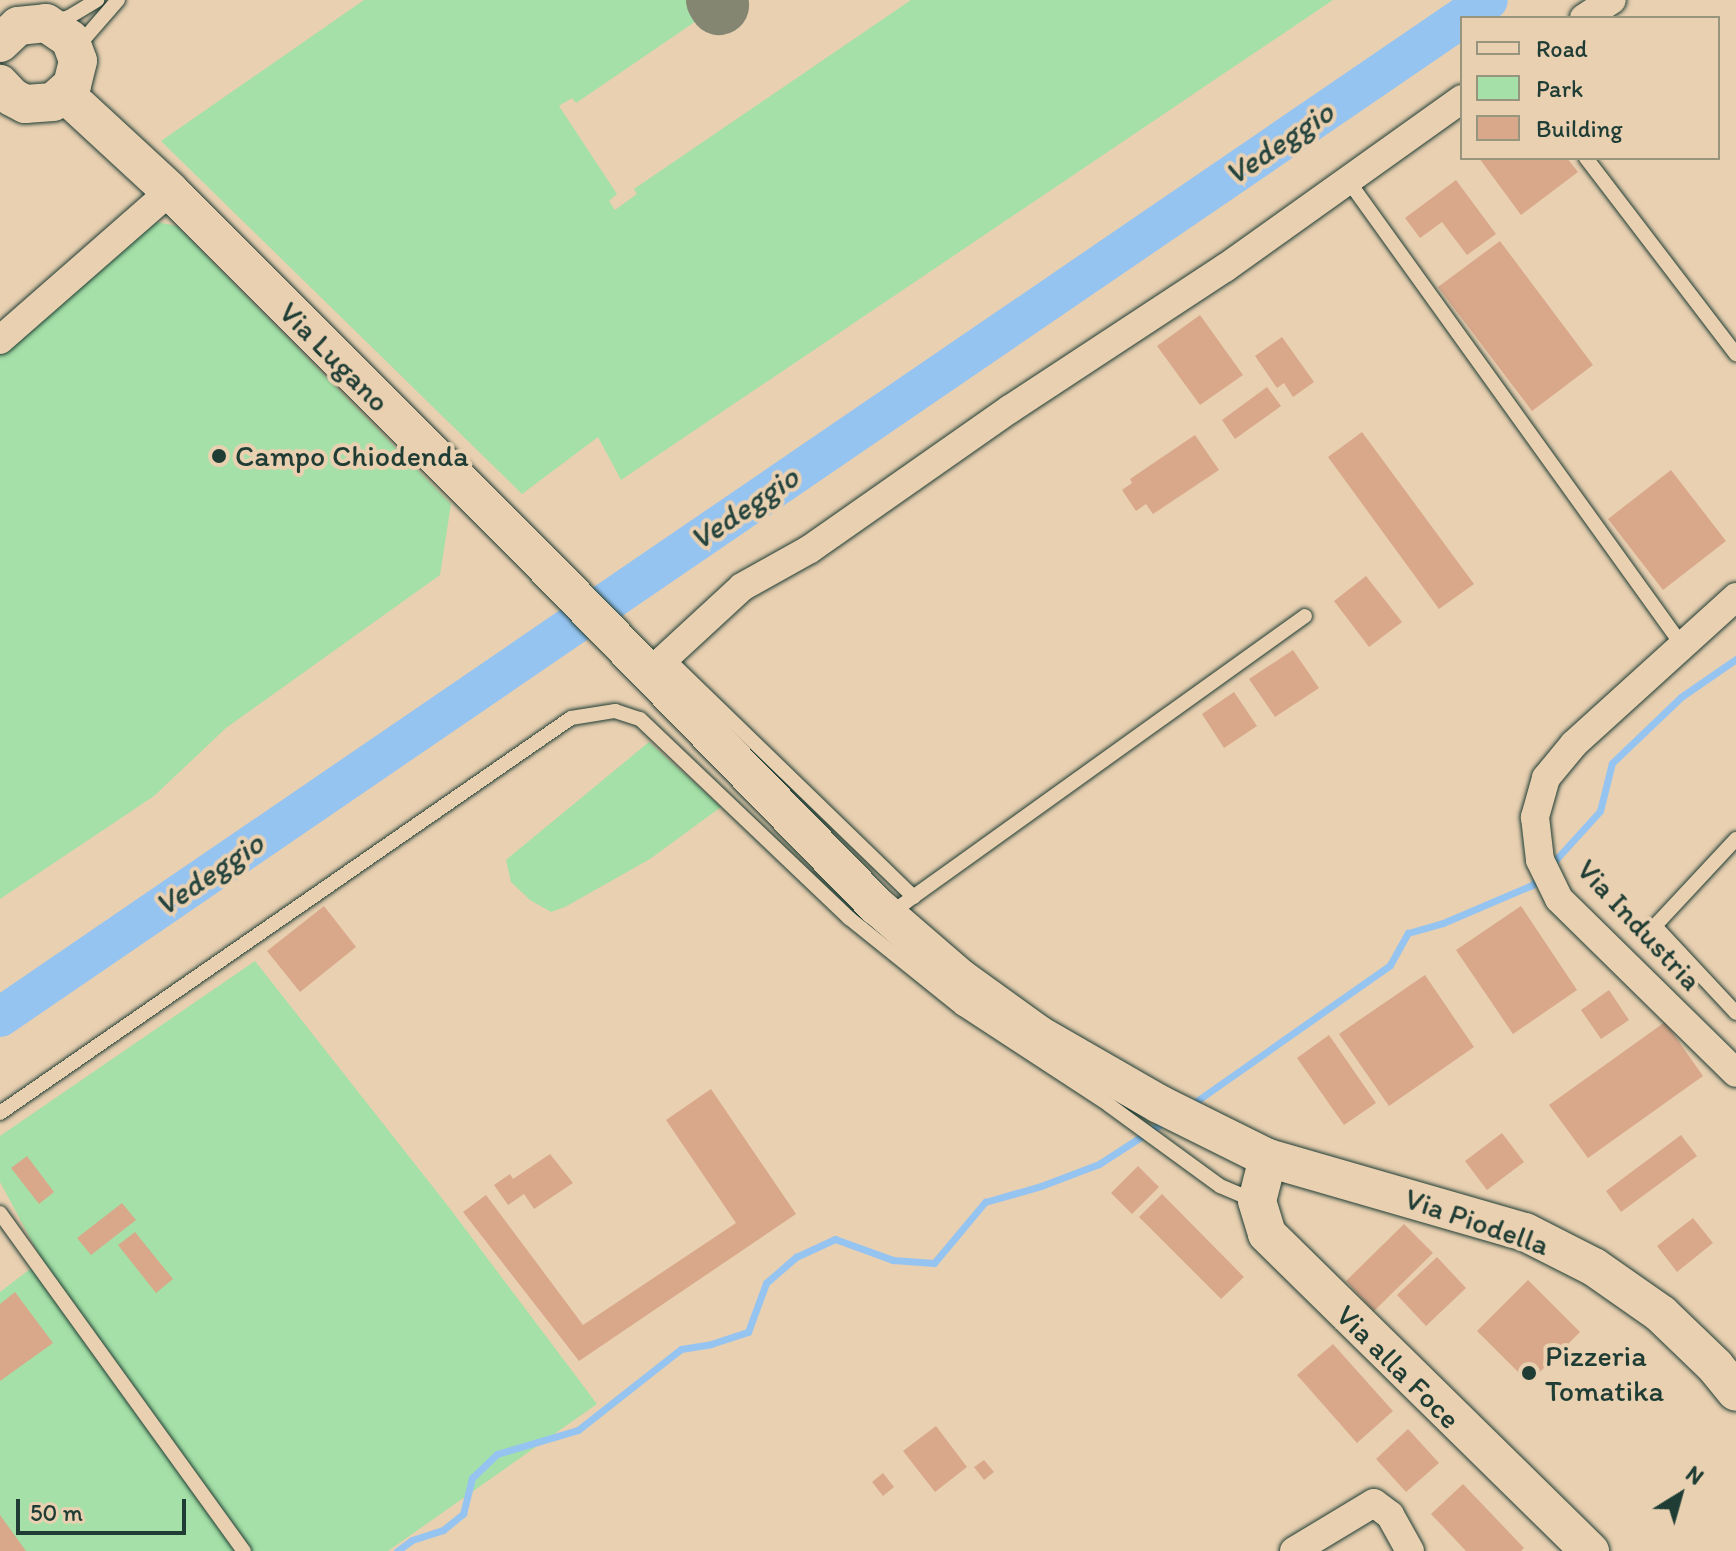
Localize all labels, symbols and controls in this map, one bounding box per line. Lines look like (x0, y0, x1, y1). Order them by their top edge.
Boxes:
legend (1460, 16, 1720, 160)
text: Road (1536, 34, 1588, 63)
text: Park (1536, 74, 1583, 103)
water label: Vedeggio (1217, 93, 1341, 193)
text: Building (1536, 114, 1623, 143)
street label: Via Lugano (272, 295, 396, 419)
place label: Campo Chiodenda (235, 438, 470, 474)
marker: Campo Chiodenda (210, 447, 228, 465)
water label: Vedeggio (682, 458, 806, 558)
water label: Vedeggio (147, 824, 271, 924)
street label: Via Industria (1569, 852, 1709, 998)
street label: Via Piodella (1400, 1180, 1554, 1264)
street label: Via alla Foce (1329, 1298, 1467, 1436)
place label: Pizzeria Tomatika (1545, 1338, 1664, 1408)
marker: Pizzeria Tomatika (1520, 1364, 1538, 1382)
north arrow (1640, 1455, 1720, 1535)
text: N (1681, 1460, 1709, 1491)
scale bar (20, 1483, 190, 1533)
text: 50 m (30, 1498, 83, 1527)

